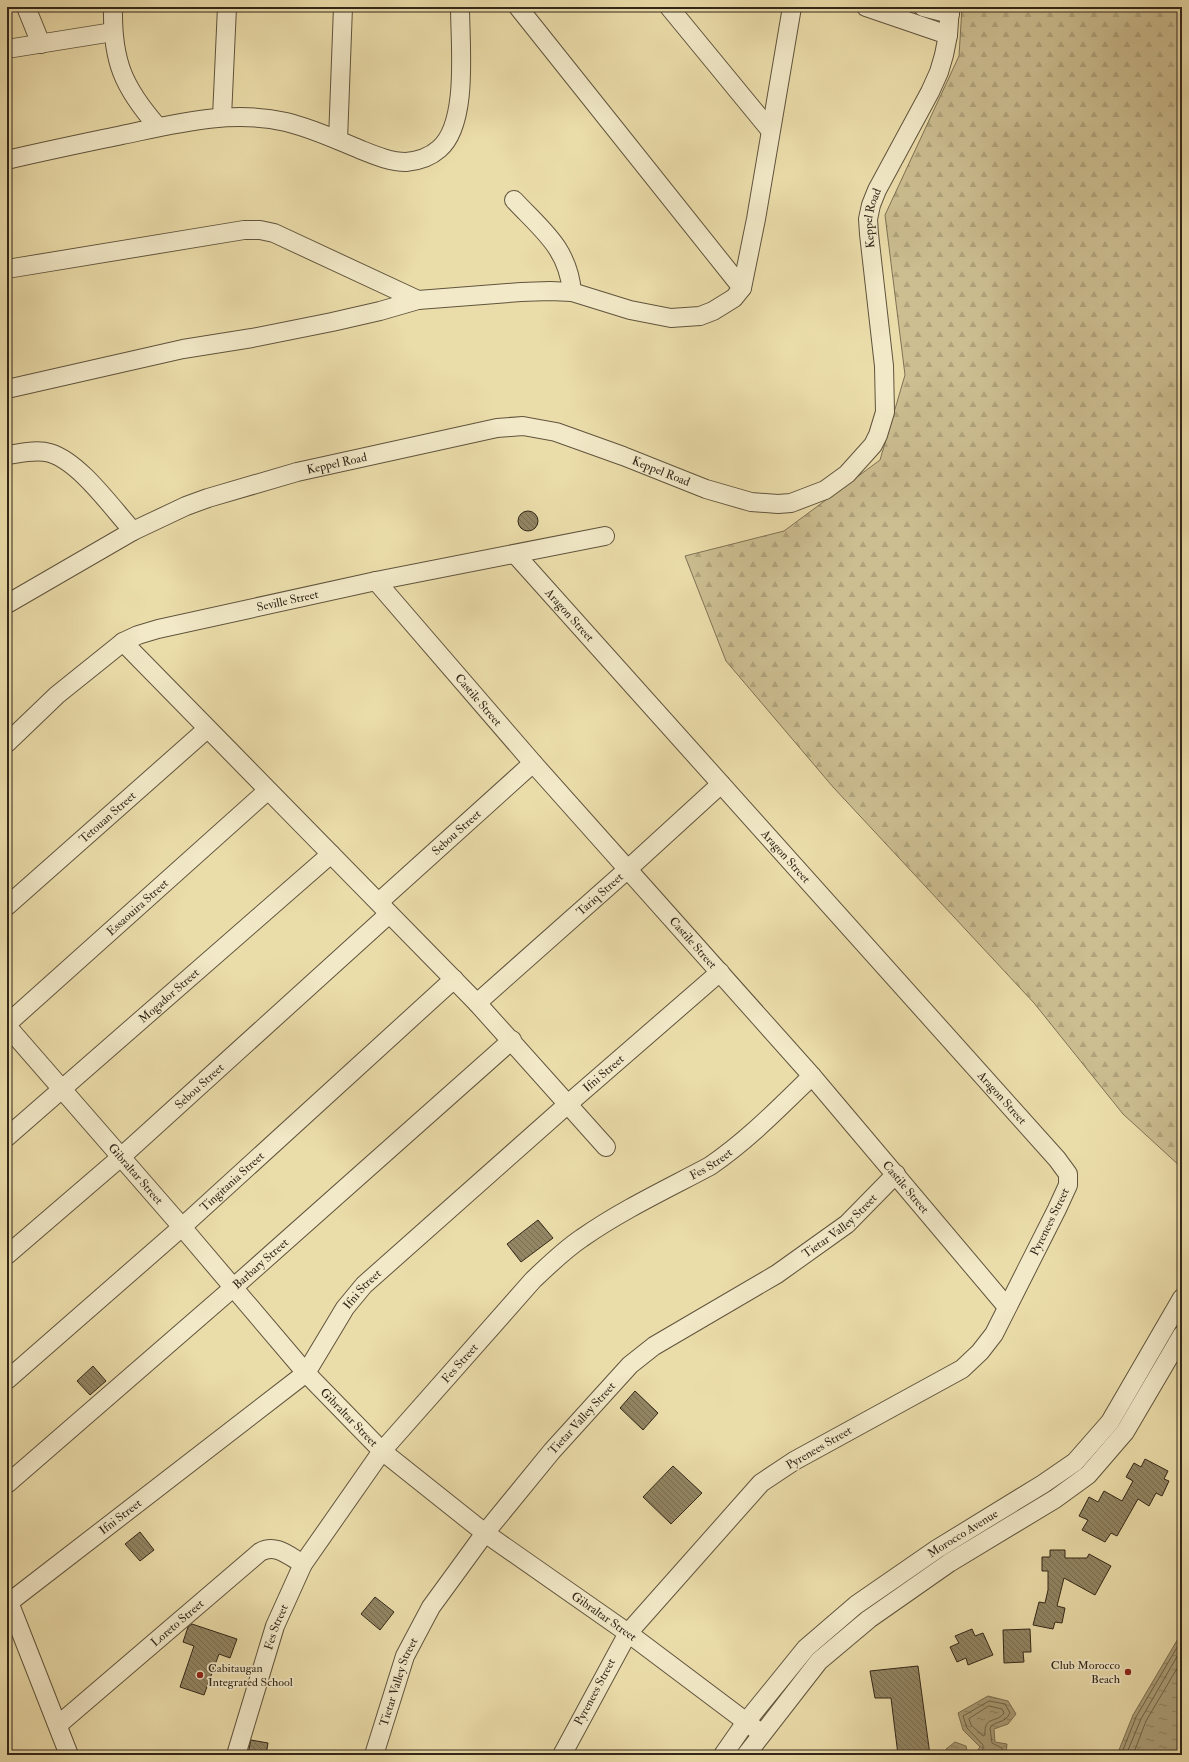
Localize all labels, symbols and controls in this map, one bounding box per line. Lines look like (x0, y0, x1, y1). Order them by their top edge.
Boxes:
street label: Keppel Road (860, 186, 884, 249)
street label: Keppel Road (305, 449, 368, 477)
street label: Keppel Road (630, 453, 692, 489)
street label: Aragon Street (541, 585, 598, 645)
street label: Seville Street (255, 586, 320, 615)
street label: Castile Street (452, 671, 505, 729)
street label: Tetouan Street (76, 788, 139, 846)
street label: Sebou Street (429, 806, 484, 858)
street label: Aragon Street (758, 826, 814, 886)
street label: Tariq Street (573, 869, 626, 919)
street label: Essaouira Street (103, 876, 171, 939)
street label: Castile Street (666, 914, 720, 972)
street label: Mogador Street (136, 965, 202, 1026)
street label: Ifni Street (580, 1051, 627, 1095)
street label: Sebou Street (172, 1060, 227, 1112)
street label: Aragon Street (974, 1067, 1030, 1128)
street label: Gibraltar Street (105, 1140, 166, 1208)
street label: Fes Street (687, 1145, 735, 1183)
street label: Tingitania Street (197, 1148, 267, 1215)
street label: Castile Street (879, 1158, 932, 1217)
street label: Pyrenees Street (1027, 1186, 1073, 1258)
street label: Tietar Valley Street (799, 1190, 880, 1261)
street label: Barbary Street (230, 1235, 291, 1292)
street label: Ifni Street (340, 1266, 384, 1312)
street label: Fes Street (438, 1340, 481, 1386)
street label: Tietar Valley Street (545, 1379, 619, 1458)
street label: Gibraltar Street (317, 1385, 381, 1450)
street label: Pyrenees Street (783, 1423, 855, 1473)
street label: Ifni Street (96, 1495, 144, 1538)
street label: Morocco Avenue (925, 1506, 1001, 1561)
street label: Gibraltar Street (569, 1588, 640, 1644)
street label: Loreto Street (148, 1596, 207, 1650)
street label: Fes Street (261, 1602, 291, 1652)
street label: Tietar Valley Street (376, 1635, 421, 1728)
street label: Pyrenees Street (571, 1656, 619, 1728)
place label: Club Morocco Beach (1051, 1658, 1121, 1687)
place label: Cabitaugan Integrated School (208, 1661, 293, 1690)
marker: Club Morocco Beach (1123, 1667, 1133, 1677)
marker: Cabitaugan Integrated School (195, 1670, 205, 1680)

